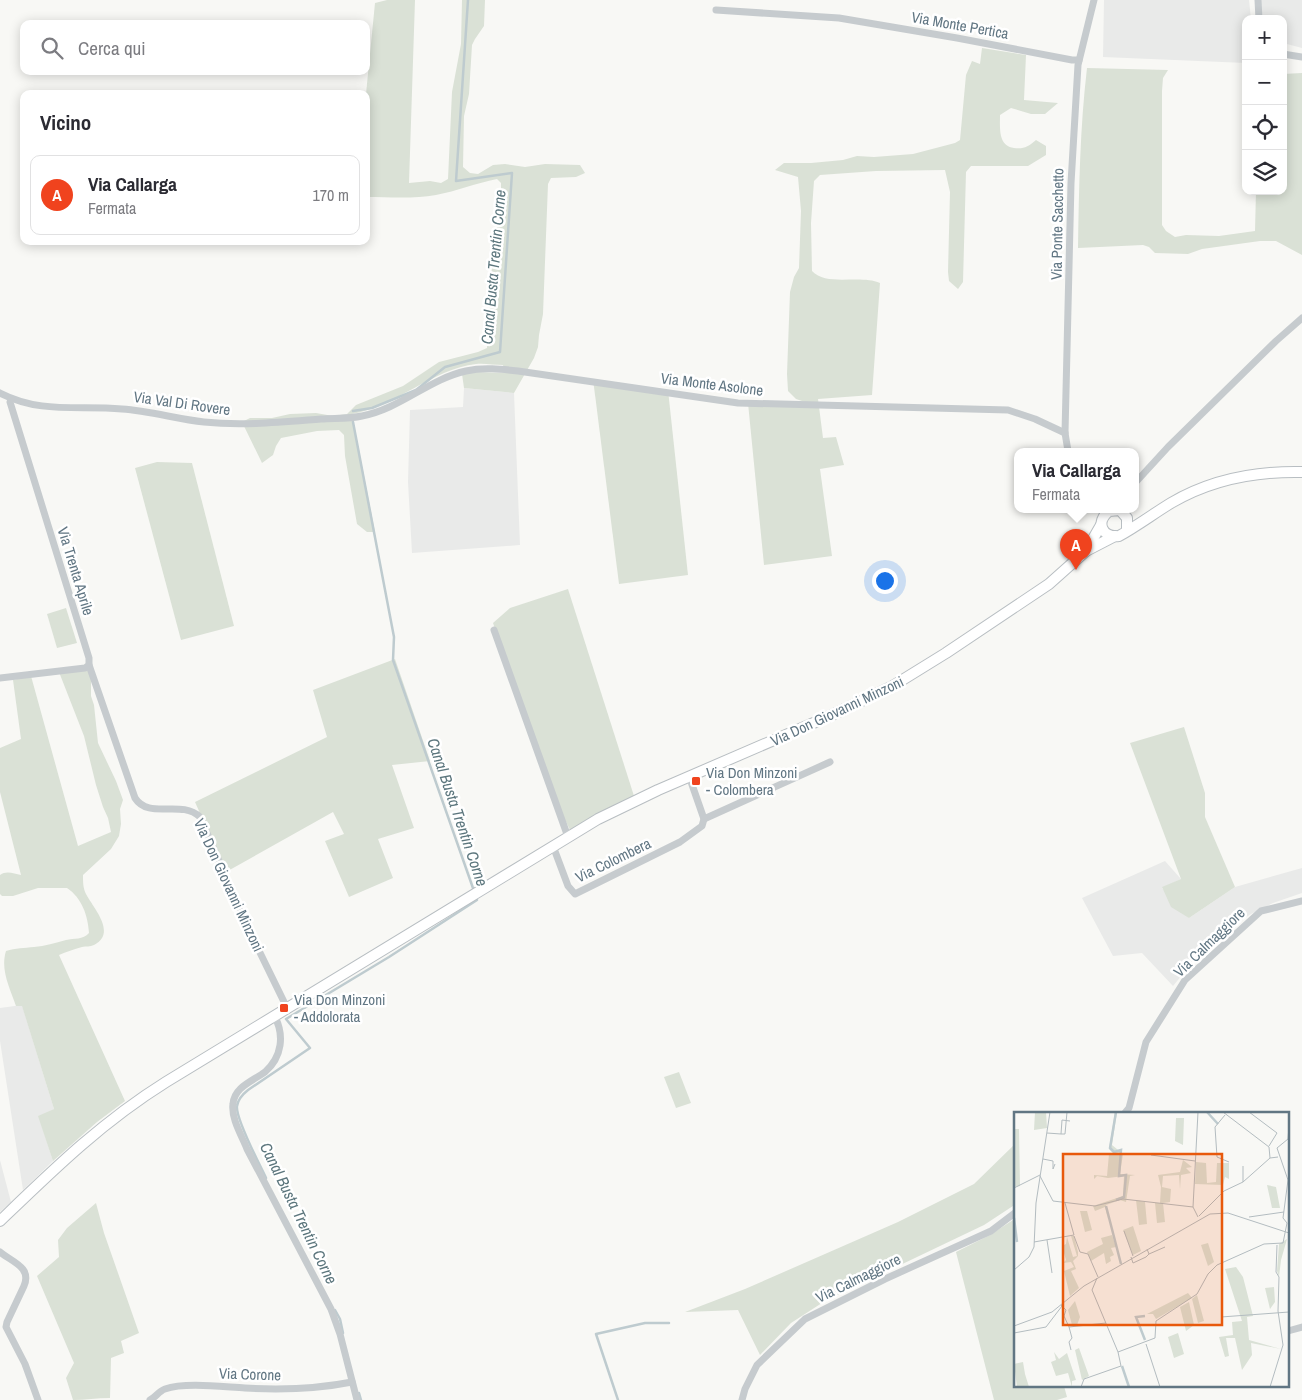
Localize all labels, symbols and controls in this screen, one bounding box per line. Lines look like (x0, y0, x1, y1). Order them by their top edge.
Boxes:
street label: Via Monte Pertica (910, 6, 1010, 44)
map controls (1242, 15, 1287, 195)
button: + (1242, 15, 1287, 60)
search box (20, 20, 370, 75)
icon: search (38, 34, 66, 62)
text: Cerca qui (78, 35, 146, 61)
button: − (1242, 60, 1287, 105)
button: locate (1242, 105, 1287, 150)
text: Vicino (40, 108, 91, 137)
button: layers (1242, 150, 1287, 195)
street label: Via Ponte Sacchetto (1046, 168, 1068, 280)
text: Via Callarga (88, 171, 177, 197)
text: A (52, 184, 62, 206)
text: 170 m (313, 184, 349, 206)
water label: Canal Busta Trentin Corne (475, 189, 511, 345)
text: Fermata (88, 197, 136, 219)
street label: Via Monte Asolone (660, 367, 765, 401)
street label: Via Val Di Rovere (132, 386, 232, 420)
popup (1014, 448, 1139, 513)
text: Via Callarga (1032, 457, 1121, 483)
text: Fermata (1032, 483, 1080, 505)
street label: Via Trenta Aprile (53, 524, 99, 618)
pin: A (1060, 529, 1092, 570)
your location (872, 568, 898, 594)
street label: Via Don Giovanni Minzoni (767, 671, 907, 751)
water label: Canal Busta Trentin Corne (422, 735, 494, 889)
place label: Via Don Minzoni - Colombera (706, 762, 797, 800)
marker: Via Don Minzoni - Colombera (690, 775, 702, 787)
street label: Via Don Giovanni Minzoni (189, 815, 269, 955)
street label: Via Colombera (572, 833, 655, 887)
street label: Via Calmaggiore (1169, 902, 1250, 982)
place label: Via Don Minzoni - Addolorata (294, 989, 385, 1027)
marker: Via Don Minzoni - Addolorata (278, 1002, 290, 1014)
inset map (1014, 1112, 1290, 1388)
water label: Canal Busta Trentin Corne (255, 1138, 343, 1288)
street label: Via Calmaggiore (812, 1248, 904, 1308)
street label: Via Corone (219, 1362, 282, 1386)

